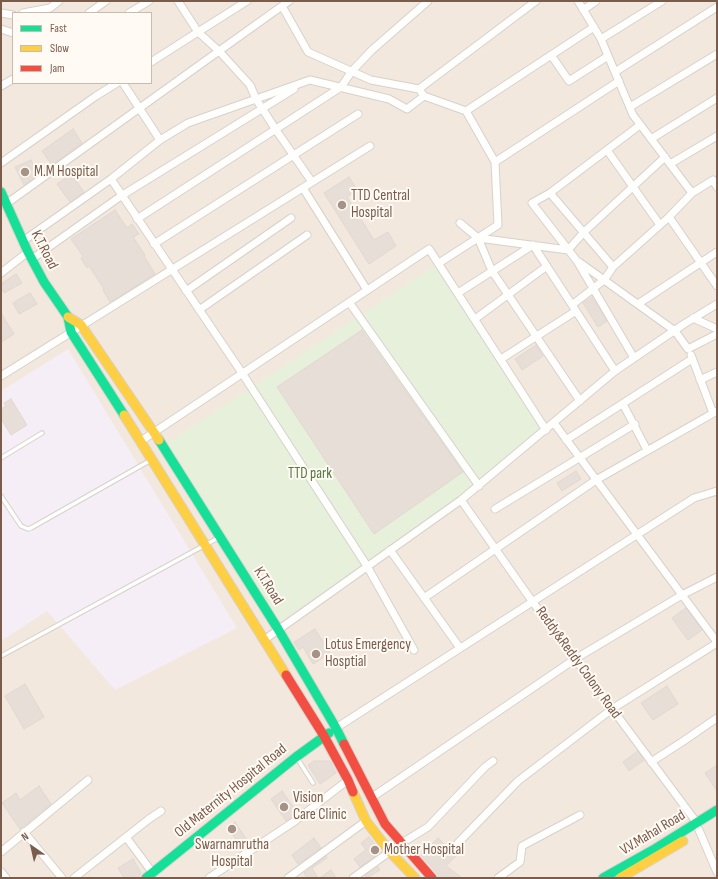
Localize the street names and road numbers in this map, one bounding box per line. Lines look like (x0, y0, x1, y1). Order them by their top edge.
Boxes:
street label: K.T.Road (27, 228, 61, 272)
street label: K.T.Road (249, 564, 287, 608)
street label: Reddy&Reddy Colony Road (531, 603, 625, 723)
street label: Old Maternity Hospital Road (171, 740, 291, 842)
street label: V.V.Mahal Road (617, 807, 689, 859)

